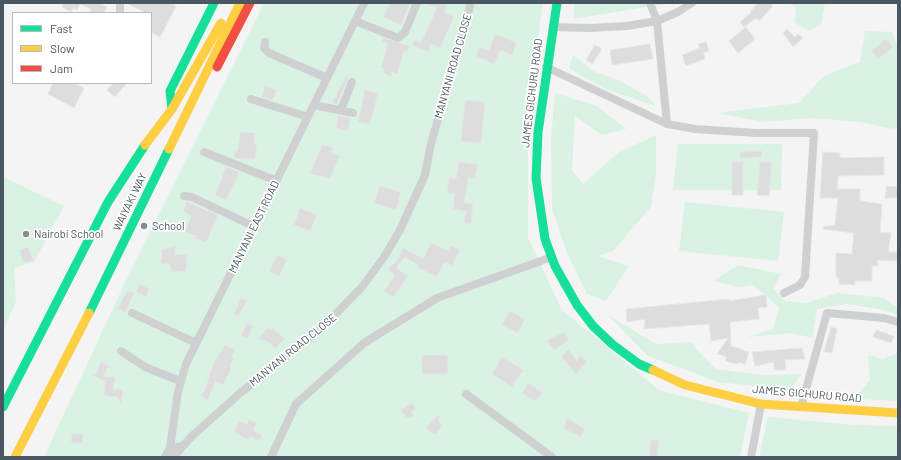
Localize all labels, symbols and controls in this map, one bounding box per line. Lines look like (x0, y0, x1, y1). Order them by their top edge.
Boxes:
legend (12, 12, 152, 84)
street label: MANYANI ROAD CLOSE (432, 12, 474, 120)
text: Fast (50, 21, 73, 35)
street label: JAMES GICHURU ROAD (519, 38, 545, 148)
text: Slow (50, 41, 75, 55)
text: Jam (50, 61, 73, 75)
street label: WAIYAKI WAY (110, 171, 150, 233)
street label: MANYANI EAST ROAD (226, 179, 282, 275)
place label: School (152, 219, 185, 233)
marker: School (139, 221, 149, 231)
place label: Nairobi School (34, 227, 103, 241)
marker: Nairobi School (21, 229, 31, 239)
street label: MANYANI ROAD CLOSE (247, 311, 339, 389)
street label: JAMES GICHURU ROAD (752, 383, 862, 405)

